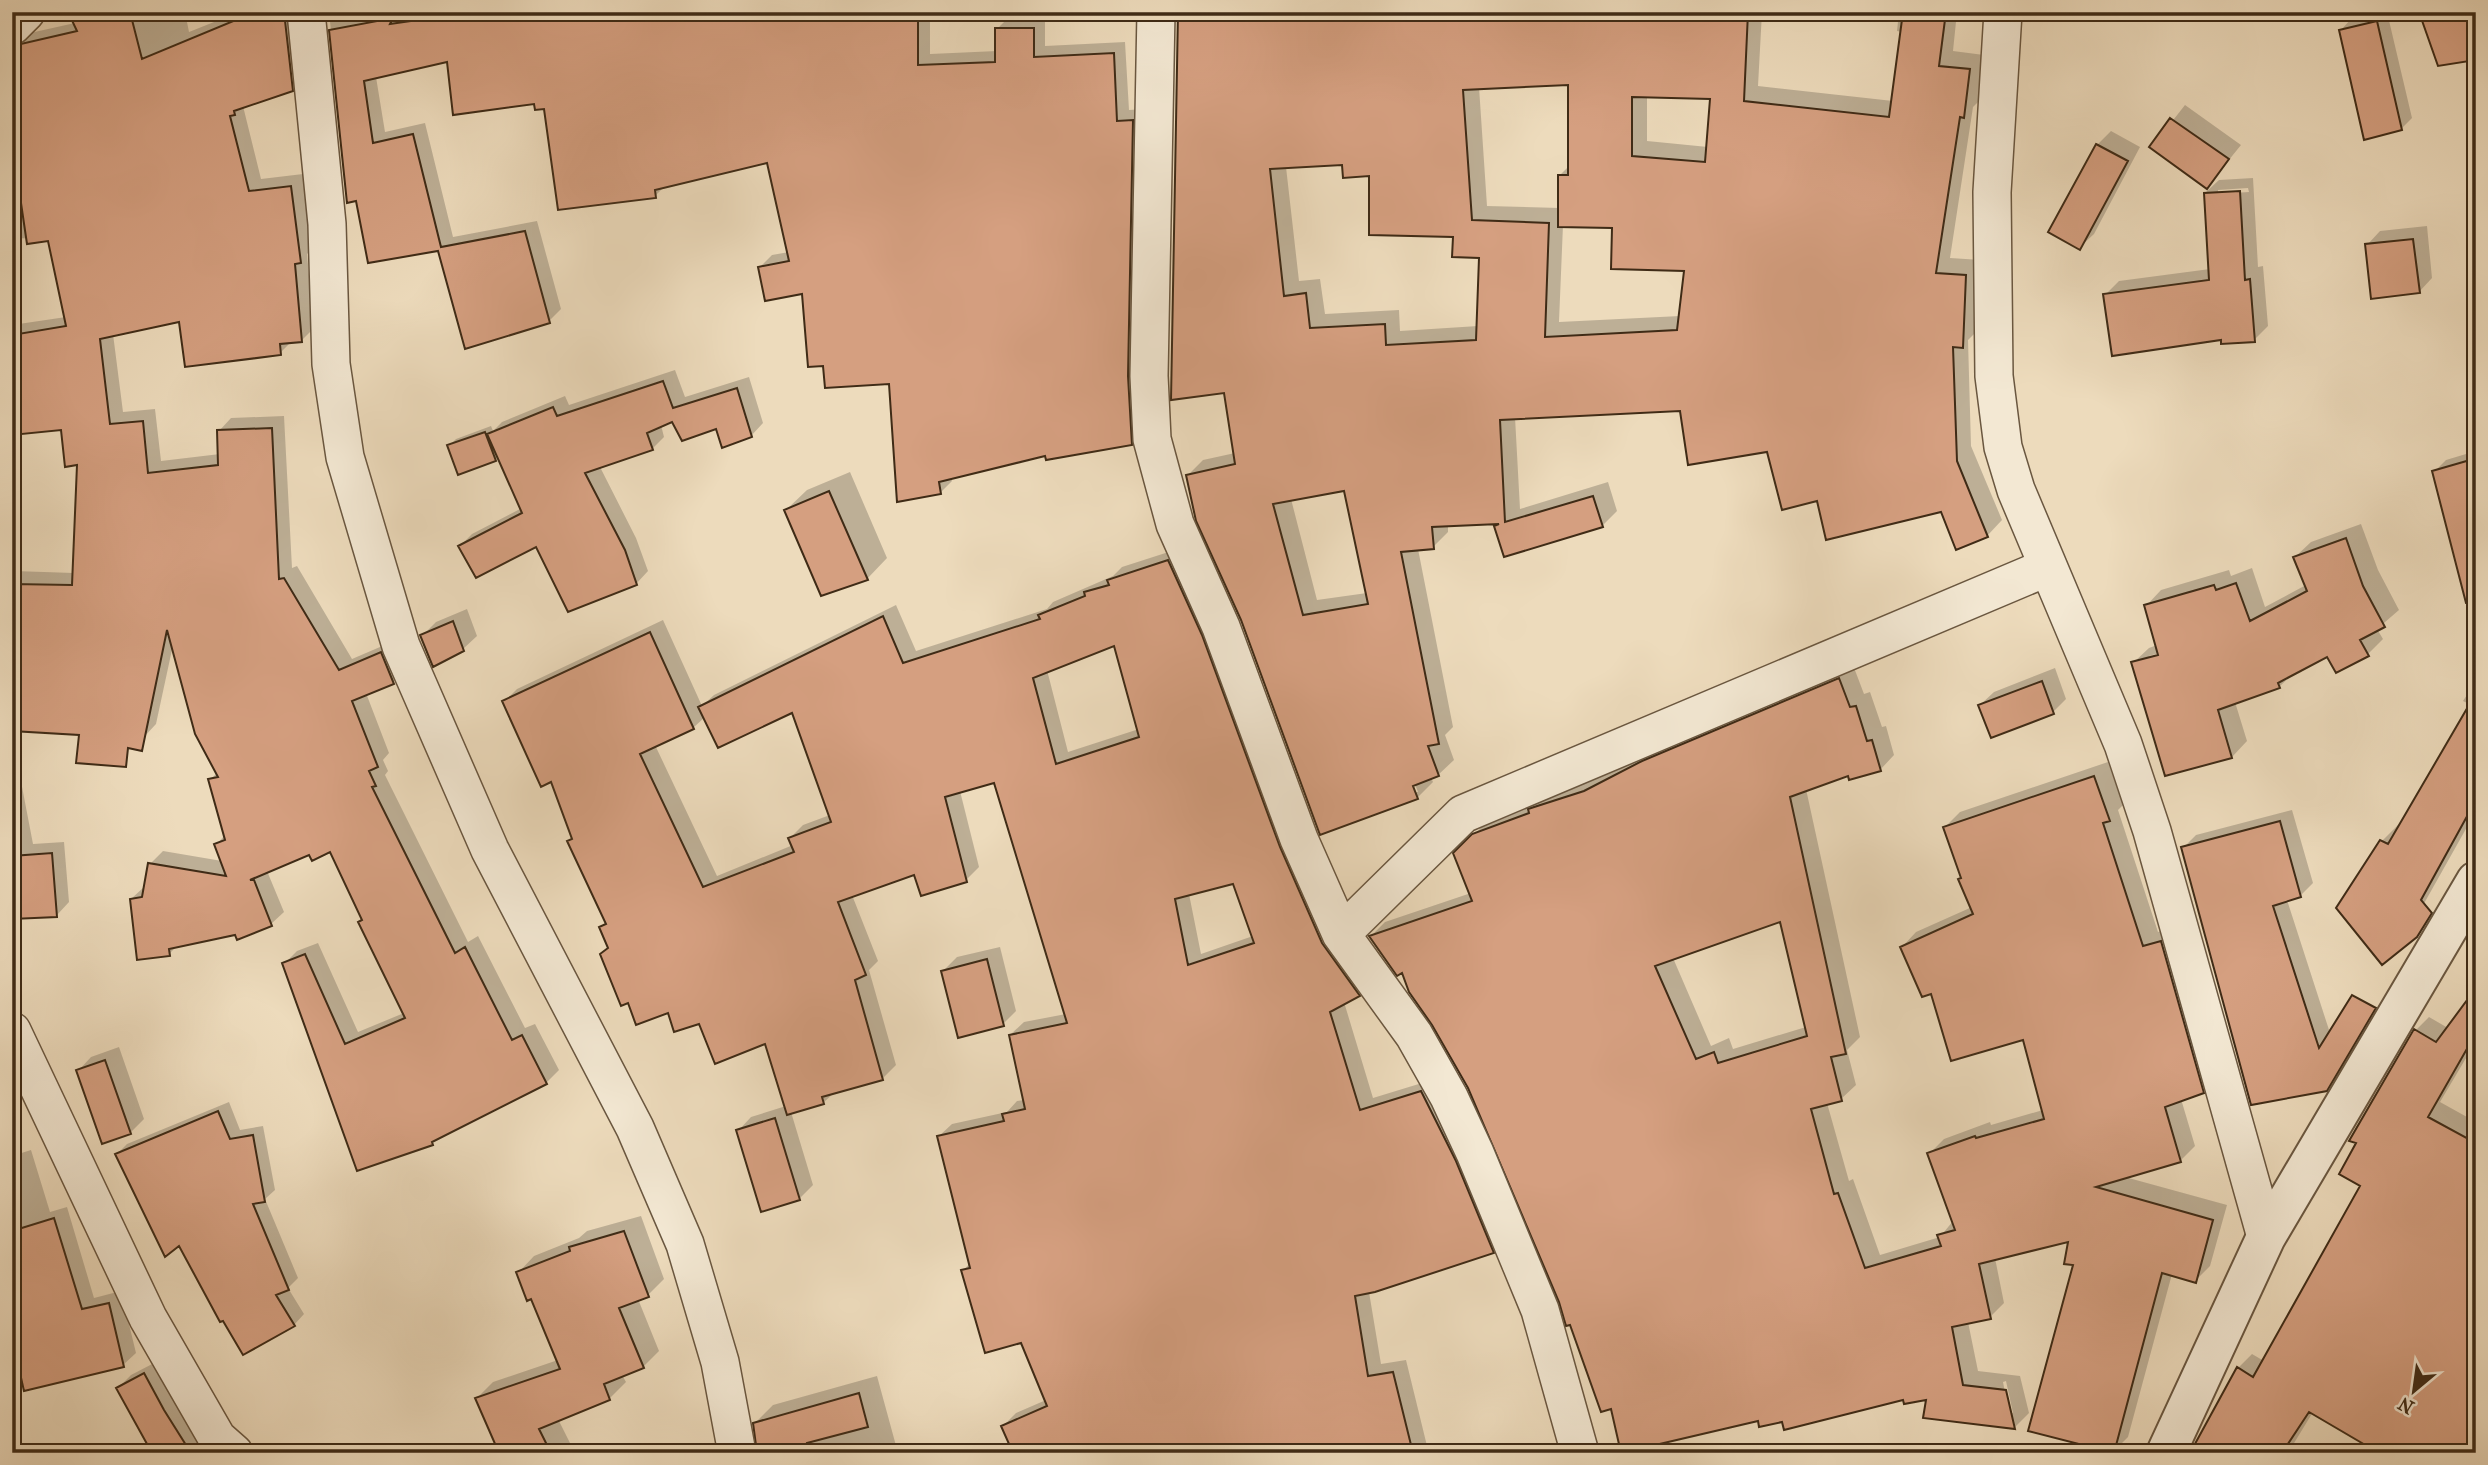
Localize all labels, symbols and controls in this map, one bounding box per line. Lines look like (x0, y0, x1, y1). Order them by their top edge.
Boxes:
north arrow (2380, 1356, 2450, 1426)
text: N (2394, 1392, 2418, 1418)

